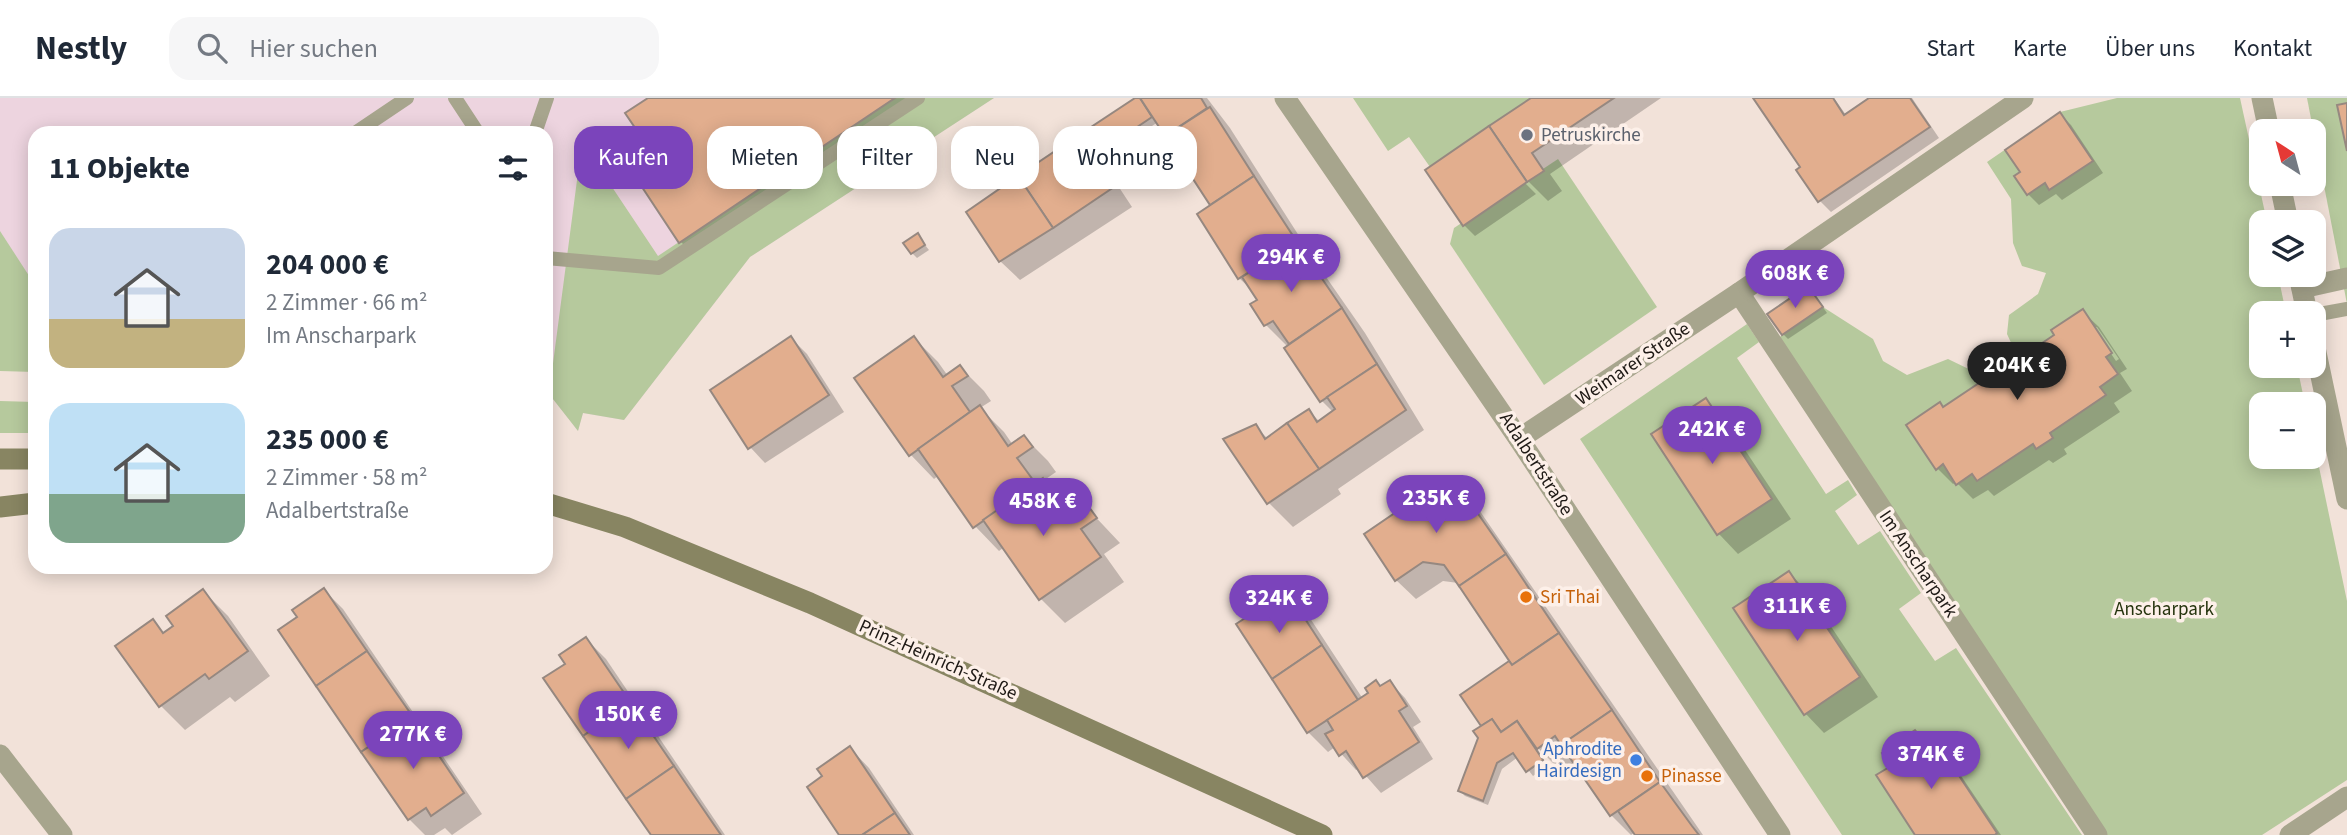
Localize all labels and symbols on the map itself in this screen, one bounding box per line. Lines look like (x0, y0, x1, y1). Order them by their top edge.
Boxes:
north arrow (2249, 119, 2326, 196)
place label: Petruskirche (1541, 122, 1641, 149)
marker: Petruskirche (1519, 127, 1535, 143)
pin: 294K € (1234, 234, 1348, 294)
pin: 608K € (1738, 250, 1852, 310)
street label: Weimarer Straße (1570, 316, 1696, 412)
pin: 204K € (1960, 342, 2074, 402)
pin: 242K € (1655, 406, 1769, 466)
street label: Adalbertstraße (1493, 407, 1579, 521)
pin: 235K € (1379, 476, 1493, 535)
pin: 458K € (986, 478, 1100, 538)
street label: Im Anscharpark (1872, 505, 1964, 624)
pin: 324K € (1222, 575, 1336, 635)
place label: Sri Thai (1540, 584, 1600, 611)
pin: 311K € (1740, 584, 1854, 643)
marker: Sri Thai (1518, 589, 1534, 605)
park label: Anscharpark (2114, 596, 2214, 623)
street label: Prinz-Heinrich-Straße (854, 613, 1022, 707)
pin: 150K € (571, 692, 685, 751)
pin: 277K € (356, 712, 470, 771)
pin: 374K € (1874, 732, 1988, 791)
place label: Aphrodite Hairdesign (1536, 736, 1622, 785)
marker: Aphrodite Hairdesign (1628, 752, 1644, 768)
place label: Pinasse (1661, 763, 1722, 790)
marker: Pinasse (1639, 768, 1655, 784)

